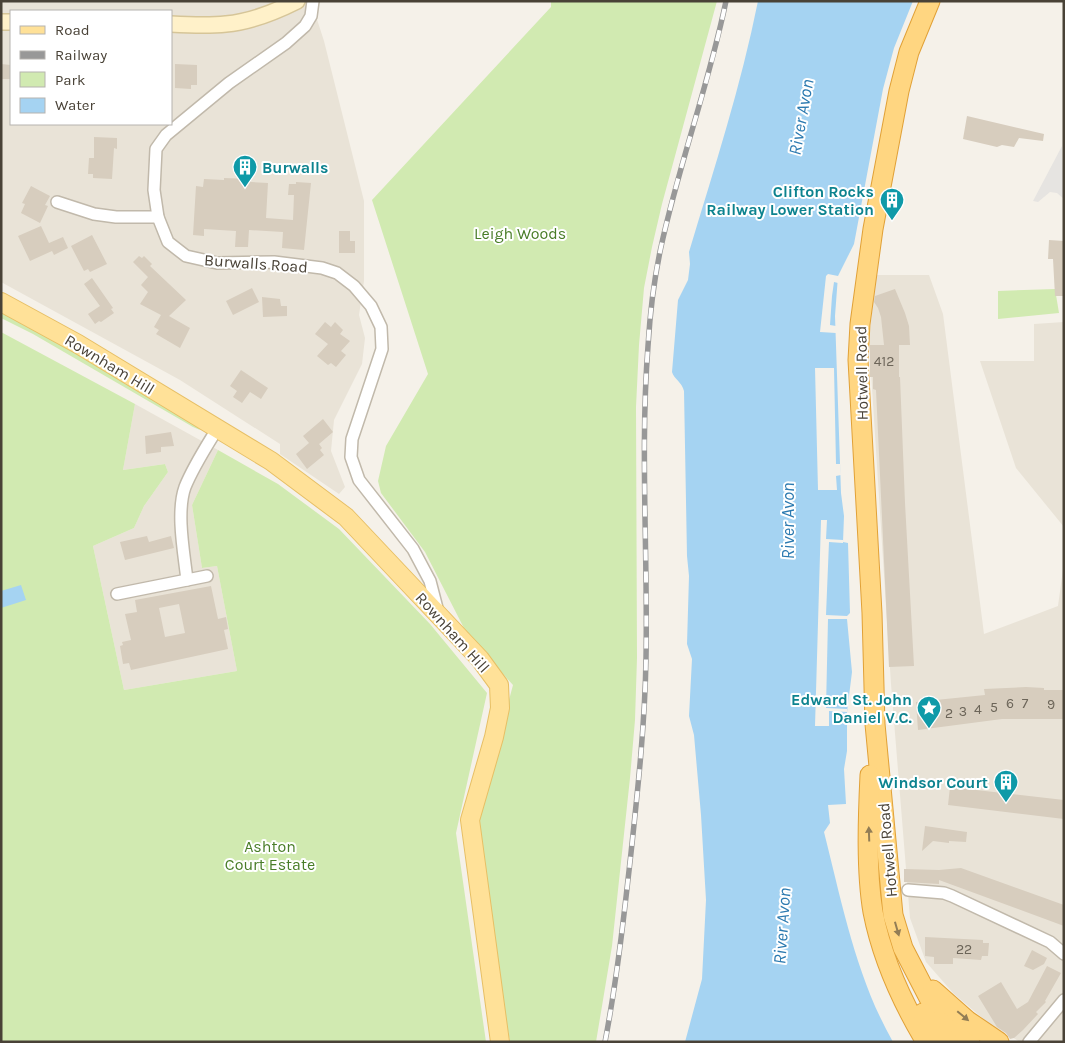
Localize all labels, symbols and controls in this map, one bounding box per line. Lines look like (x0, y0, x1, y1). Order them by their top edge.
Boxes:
legend (10, 10, 172, 125)
text: Road (55, 21, 90, 39)
text: Railway (55, 46, 107, 64)
text: Park (55, 71, 85, 89)
water label: River Avon (783, 77, 819, 157)
text: Water (55, 96, 96, 114)
building icon: Burwalls (232, 154, 258, 188)
place label: Burwalls (262, 158, 328, 177)
place label: Clifton Rocks Railway Lower Station (706, 182, 874, 219)
building icon: Clifton Rocks Railway Lower Station (879, 187, 905, 221)
park label: Leigh Woods (474, 224, 566, 243)
street label: Burwalls Road (204, 250, 308, 277)
street label: Hotwell Road (851, 325, 872, 421)
street label: Rownham Hill (61, 330, 158, 399)
house number: 412 (874, 353, 894, 370)
water label: River Avon (777, 482, 799, 560)
street label: Rownham Hill (412, 588, 494, 676)
place label: Edward St. John Daniel V.C. (791, 690, 913, 727)
place icon: Edward St. John Daniel V.C. (916, 695, 942, 729)
house number: 6 (1006, 695, 1014, 712)
house number: 7 (1022, 695, 1029, 712)
house number: 9 (1047, 696, 1055, 713)
house number: 5 (990, 699, 998, 716)
house number: 4 (974, 701, 982, 718)
house number: 3 (959, 703, 967, 720)
house number: 2 (945, 705, 953, 722)
building icon: Windsor Court (993, 769, 1019, 803)
place label: Windsor Court (878, 773, 988, 792)
street label: Hotwell Road (874, 802, 901, 898)
one-way arrow (865, 826, 873, 842)
park label: Ashton Court Estate (225, 837, 315, 874)
water label: River Avon (768, 887, 796, 965)
one-way arrow (894, 921, 902, 936)
house number: 22 (956, 941, 972, 958)
one-way arrow (956, 1011, 969, 1022)

